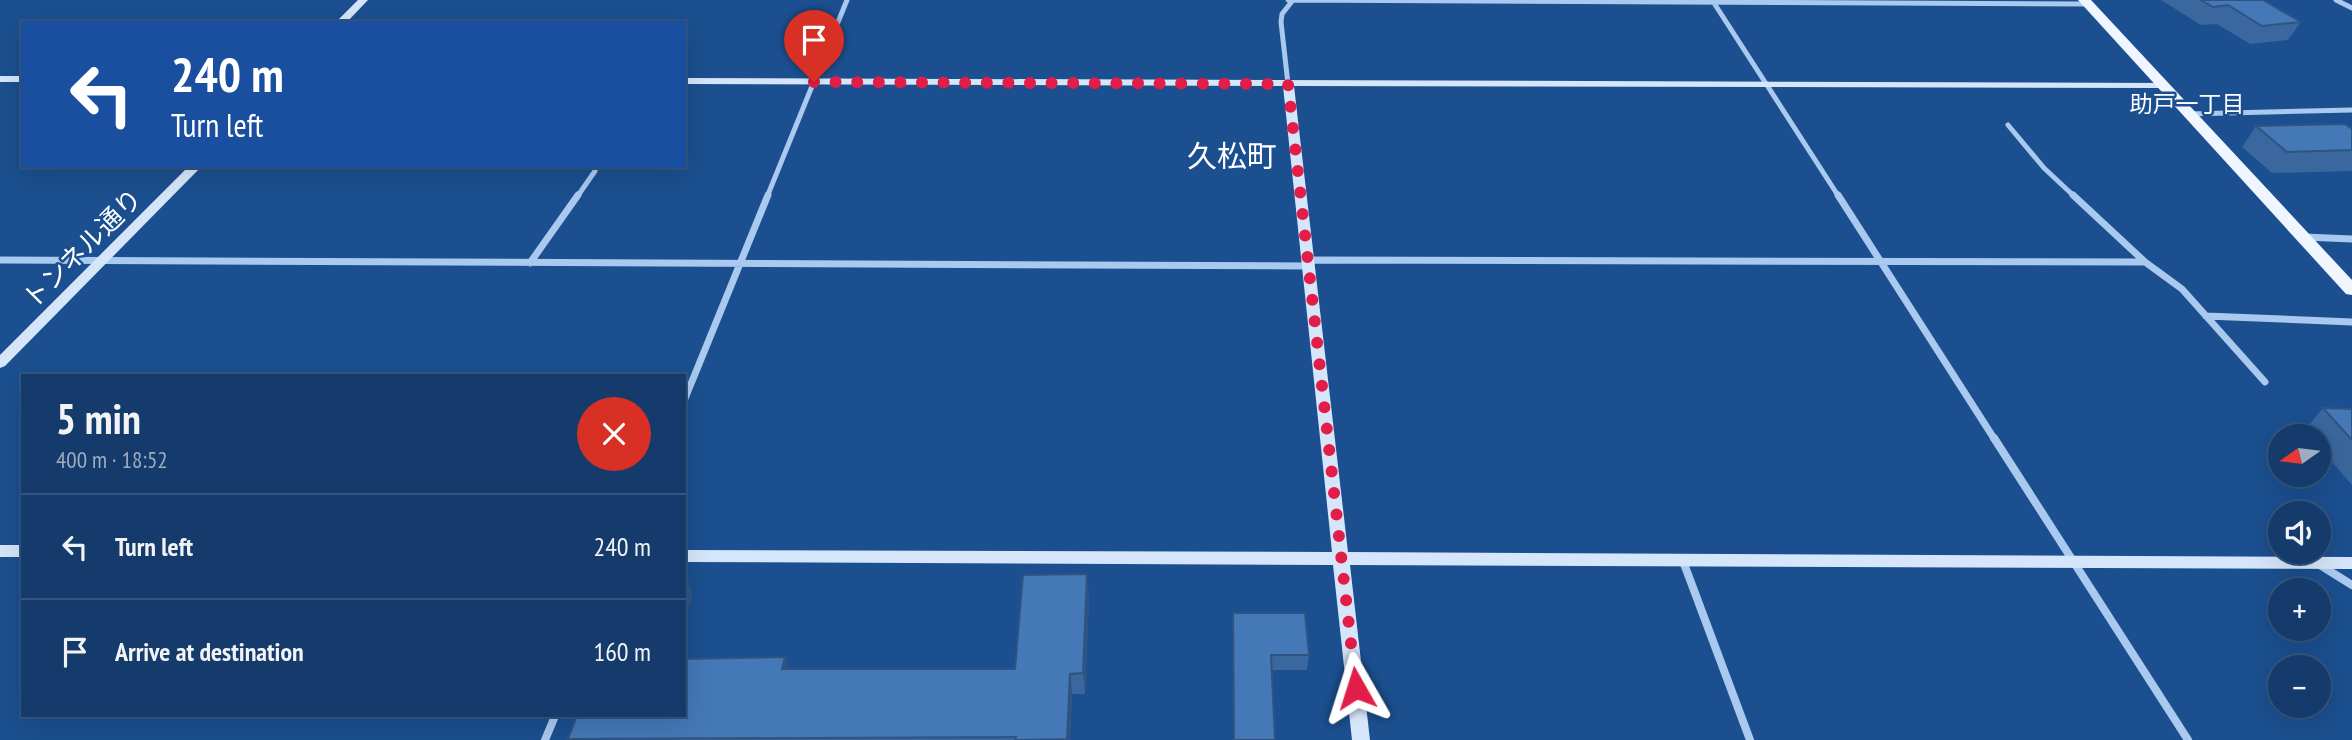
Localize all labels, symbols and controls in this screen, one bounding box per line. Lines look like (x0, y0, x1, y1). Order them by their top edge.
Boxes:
pin (784, 10, 844, 82)
icon: arrive (795, 21, 833, 59)
text: 240 m (171, 42, 284, 106)
icon: left (56, 49, 147, 140)
district label: 助戸一丁目 (2130, 89, 2245, 118)
text: Turn left (171, 104, 263, 146)
district label: 久松町 (1187, 136, 1277, 175)
street label: トンネル通り (15, 181, 149, 315)
text: 5 min (56, 391, 141, 446)
button: close (577, 397, 651, 471)
north arrow (2268, 424, 2331, 486)
map controls (2268, 424, 2331, 718)
text: 400 m · 18:52 (56, 445, 168, 474)
button: sound (2268, 501, 2331, 564)
icon: left (56, 528, 94, 566)
text: Turn left (115, 530, 193, 563)
text: 240 m (593, 530, 651, 563)
button: + (2268, 578, 2331, 641)
icon: arrive (56, 633, 94, 671)
text: Arrive at destination (115, 635, 304, 668)
text: 160 m (593, 635, 651, 668)
position arrow (1319, 651, 1393, 725)
button: − (2268, 655, 2331, 718)

